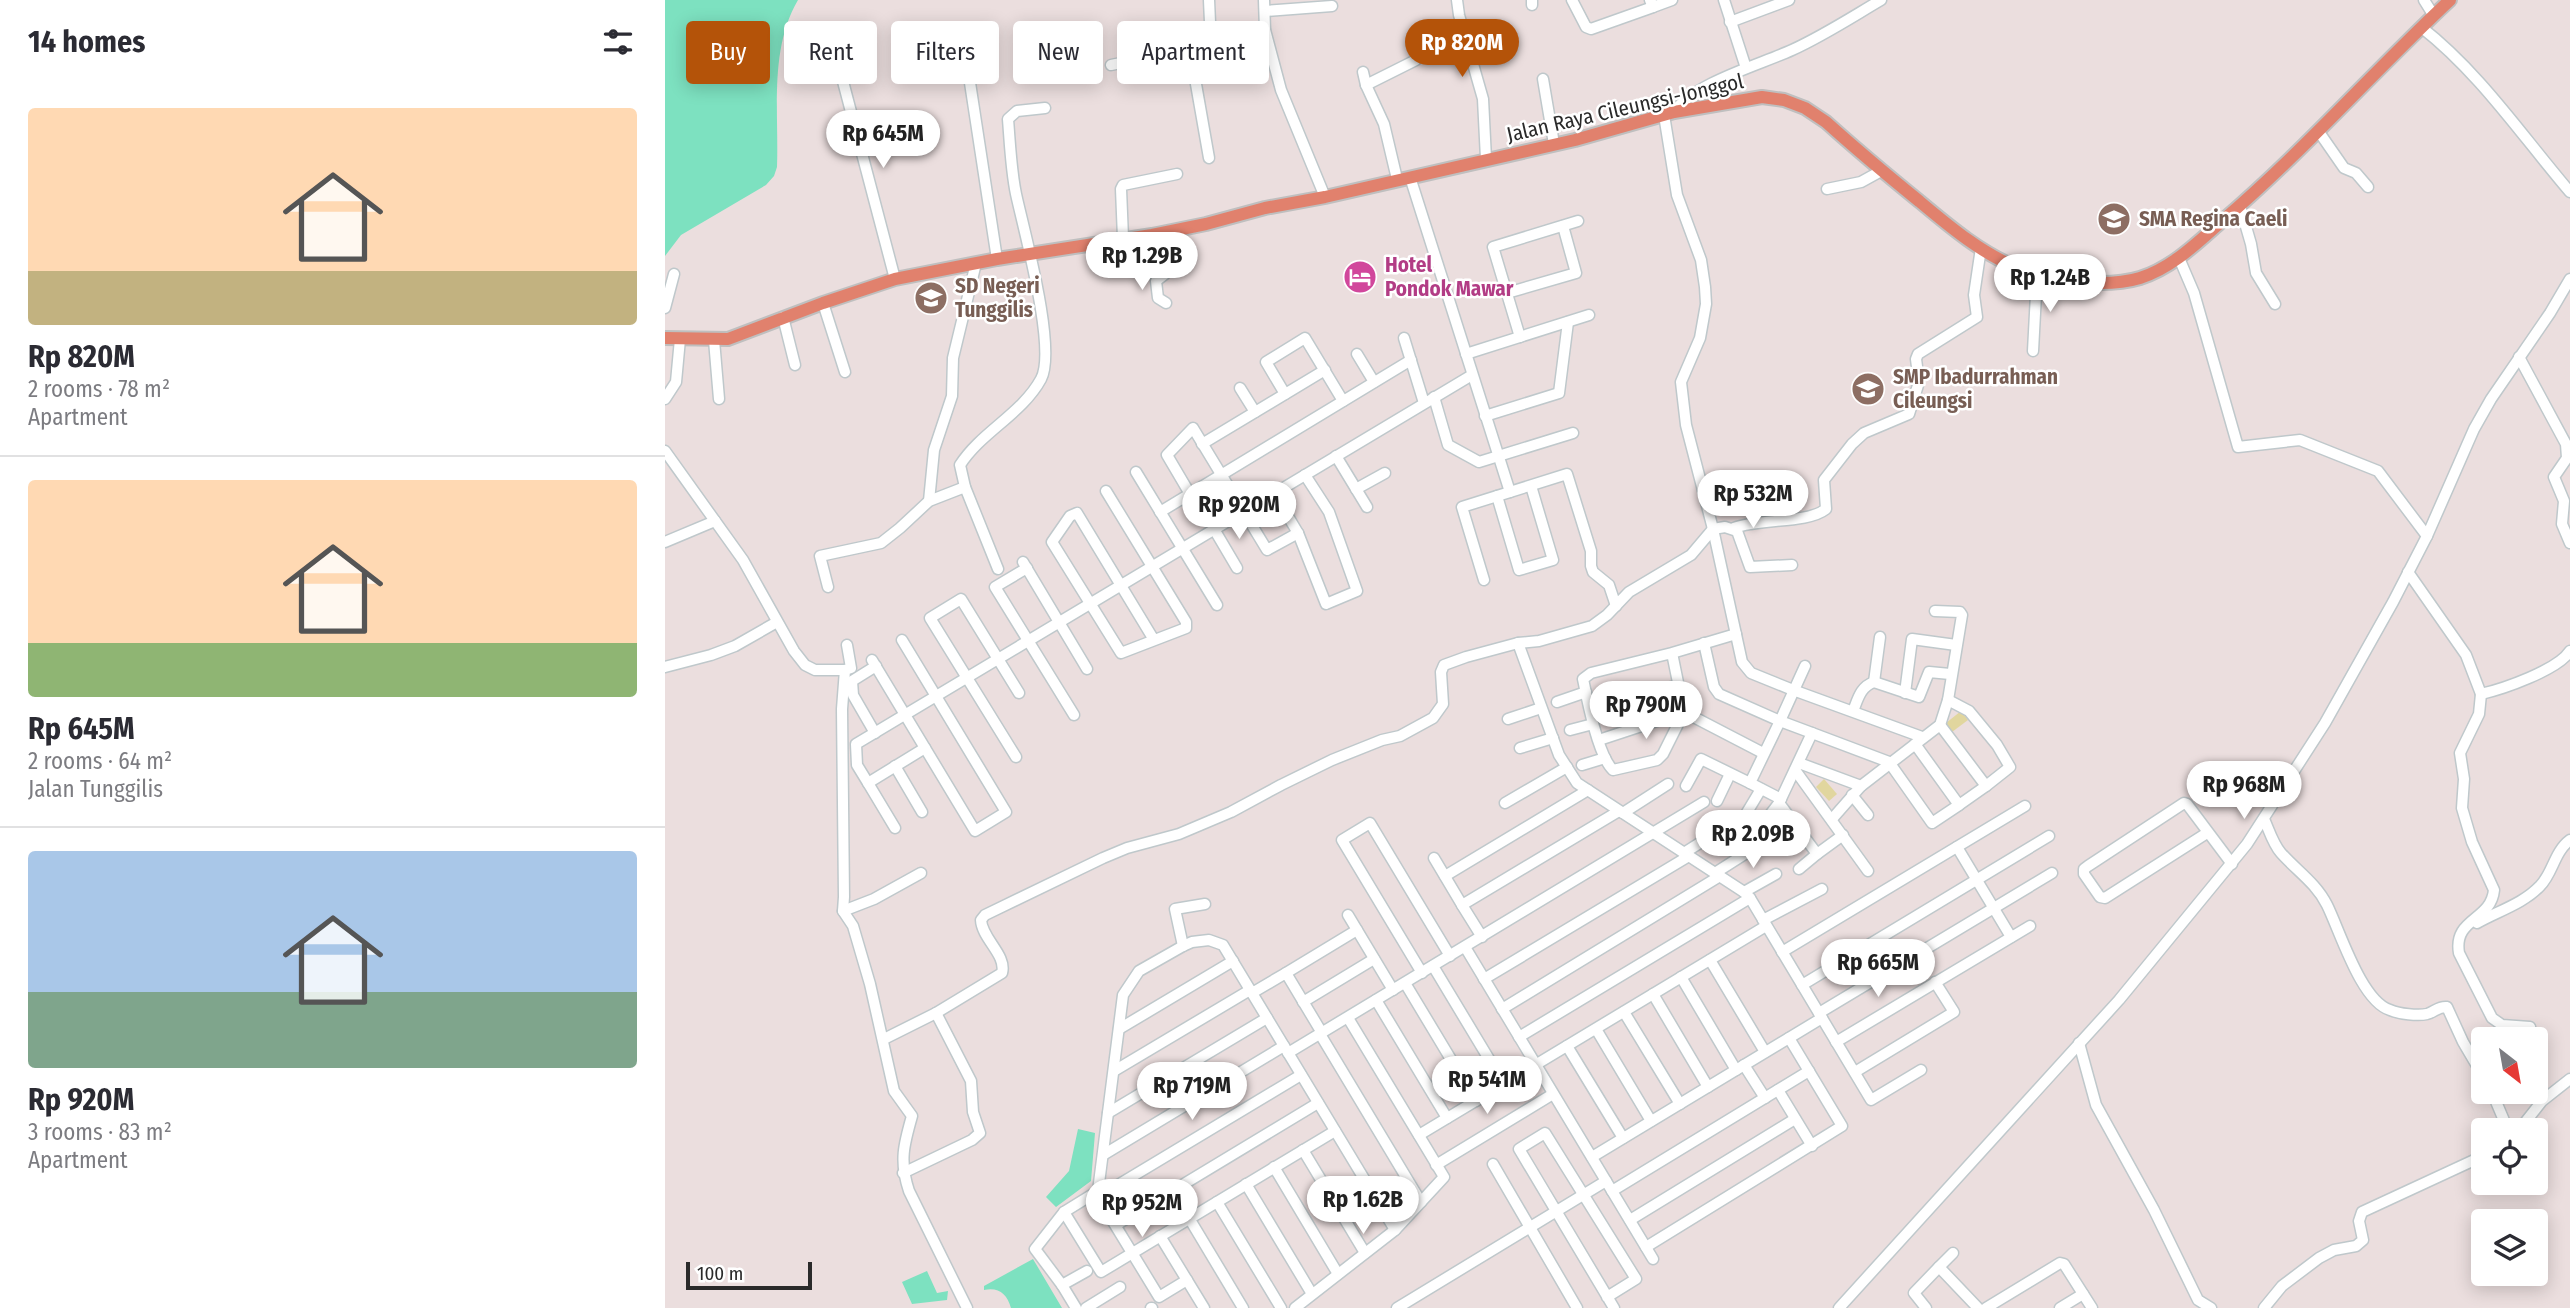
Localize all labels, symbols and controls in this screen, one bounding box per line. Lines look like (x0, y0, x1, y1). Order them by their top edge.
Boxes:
pin: Rp 820M (1397, 20, 1527, 79)
chip: Buy (686, 21, 770, 84)
chip: Rent (784, 21, 877, 84)
chip: Filters (891, 21, 999, 84)
chip: New (1013, 21, 1103, 84)
chip: Apartment (1117, 21, 1269, 84)
icon: filters (599, 23, 637, 61)
text: 14 homes (28, 24, 145, 60)
text: Rp 820M (1421, 28, 1503, 56)
street label: Jalan Raya Cileungsi-Jonggol (1504, 68, 1746, 148)
pin: Rp 645M (818, 110, 948, 170)
text: Rp 645M (842, 119, 924, 147)
icon: home (270, 154, 396, 280)
school or university icon: SMA Regina Caeli (2095, 200, 2133, 238)
place label: SMA Regina Caeli (2139, 206, 2287, 232)
pin: Rp 1.29B (1070, 232, 1214, 292)
text: Rp 1.29B (1102, 241, 1182, 269)
place label: Hotel Pondok Mawar (1385, 252, 1514, 302)
pin: Rp 1.24B (1978, 254, 2122, 314)
hotel icon: Hotel Pondok Mawar (1341, 258, 1379, 296)
text: Rp 1.24B (2010, 263, 2090, 291)
place label: SD Negeri Tunggilis (955, 273, 1040, 323)
school or university icon: SD Negeri Tunggilis (912, 279, 950, 317)
text: Rp 820M (28, 339, 135, 375)
place label: SMP Ibadurrahman Cileungsi (1893, 364, 2058, 414)
school or university icon: SMP Ibadurrahman Cileungsi (1849, 370, 1887, 408)
text: 2 rooms · 78 m² (28, 375, 170, 403)
text: Apartment (28, 403, 128, 431)
pin: Rp 532M (1688, 470, 1818, 530)
text: Rp 532M (1713, 479, 1793, 507)
pin: Rp 920M (1174, 482, 1304, 541)
text: Rp 920M (1198, 490, 1280, 518)
icon: home (270, 526, 396, 652)
pin: Rp 790M (1581, 682, 1711, 741)
text: Rp 790M (1606, 690, 1686, 718)
text: Rp 645M (28, 711, 135, 747)
text: 2 rooms · 64 m² (28, 747, 172, 775)
pin: Rp 968M (2179, 762, 2309, 821)
text: Rp 968M (2203, 770, 2285, 798)
text: Jalan Tunggilis (28, 775, 163, 803)
pin: Rp 2.09B (1681, 810, 1825, 870)
text: Rp 2.09B (1712, 819, 1794, 847)
icon: home (270, 897, 396, 1023)
pin: Rp 665M (1813, 940, 1943, 999)
text: Rp 665M (1837, 948, 1919, 976)
north arrow (2471, 1027, 2548, 1104)
map controls (2471, 1027, 2548, 1286)
pin: Rp 541M (1422, 1056, 1552, 1116)
pin: Rp 719M (1127, 1062, 1257, 1122)
text: Rp 541M (1448, 1065, 1526, 1093)
text: Rp 719M (1153, 1071, 1231, 1099)
text: Rp 920M (28, 1082, 134, 1118)
text: 3 rooms · 83 m² (28, 1118, 172, 1146)
button: locate (2471, 1118, 2548, 1195)
text: Apartment (28, 1146, 128, 1174)
pin: Rp 1.62B (1291, 1176, 1435, 1236)
pin: Rp 952M (1077, 1180, 1207, 1239)
text: Rp 1.62B (1323, 1185, 1403, 1213)
text: Rp 952M (1102, 1188, 1182, 1216)
button: layers (2471, 1209, 2548, 1286)
scale bar (686, 1259, 812, 1291)
text: 100 m (697, 1262, 743, 1285)

